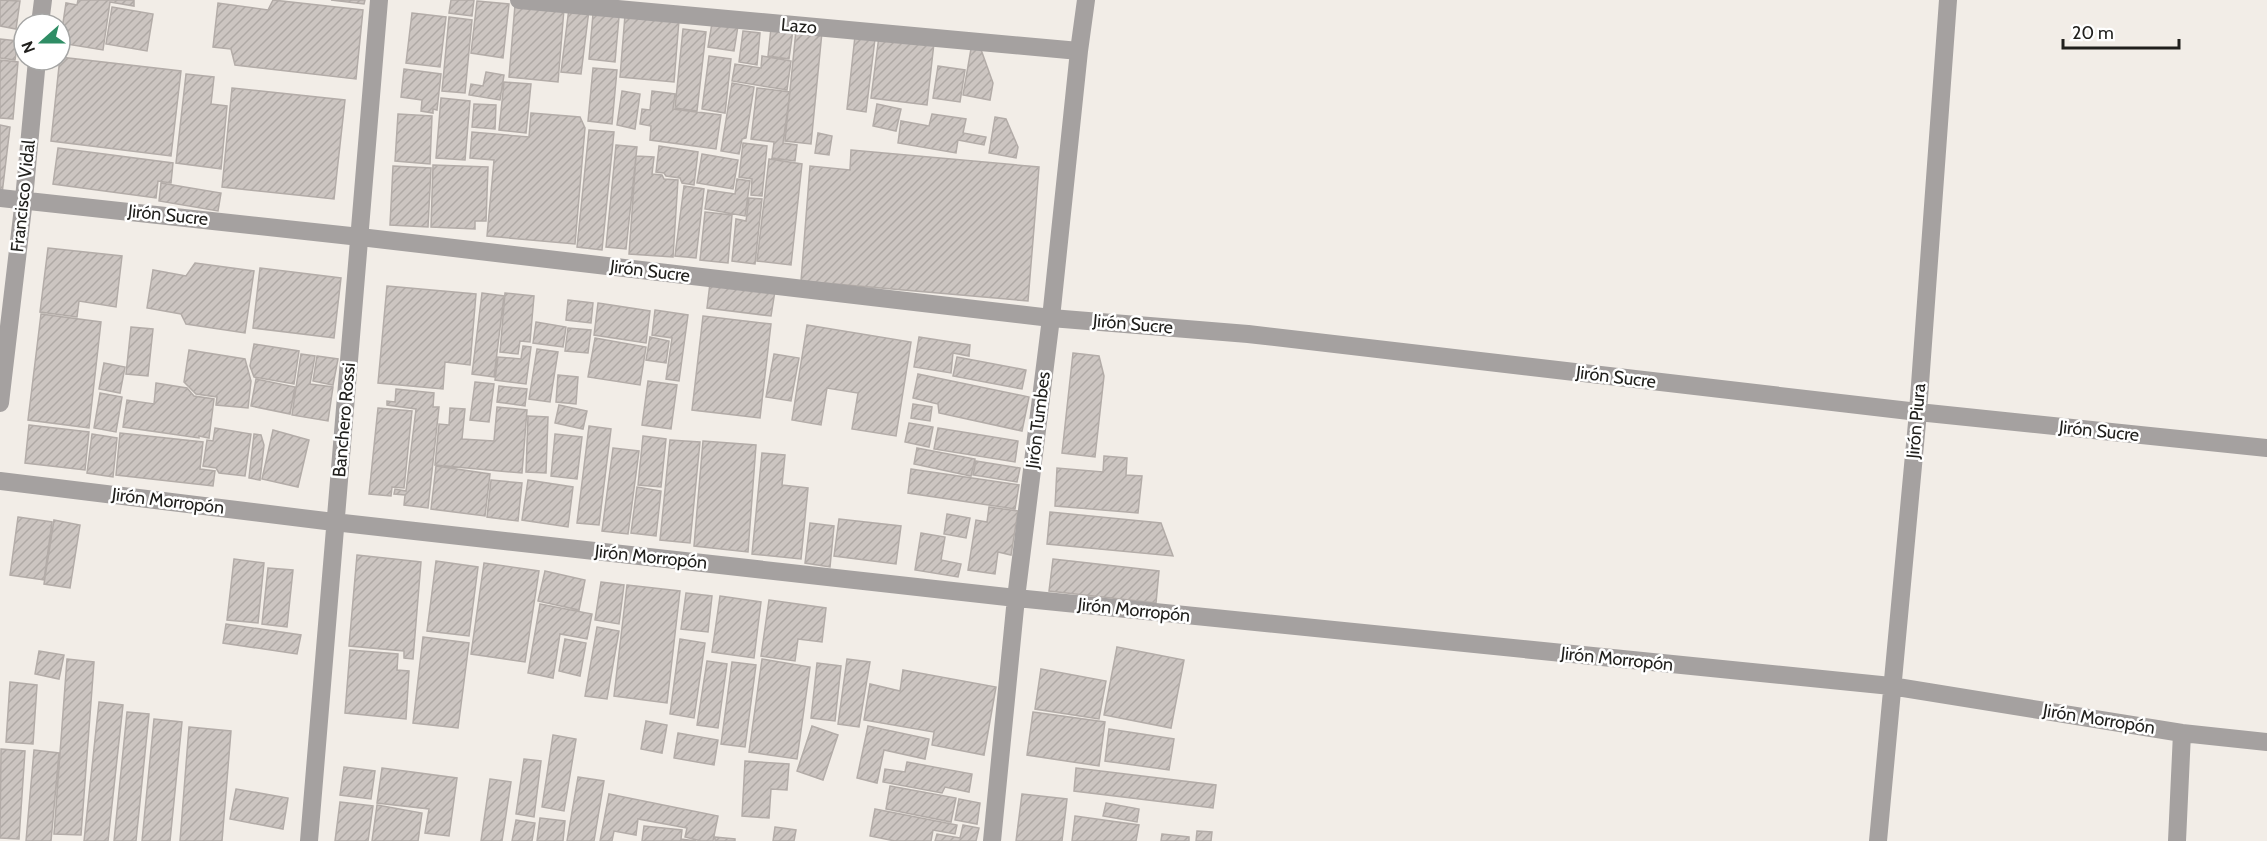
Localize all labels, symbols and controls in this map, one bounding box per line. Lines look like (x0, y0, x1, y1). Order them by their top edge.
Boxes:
north arrow (12, 12, 72, 72)
scale bar (2063, 12, 2178, 50)
street label: Lazo (780, 13, 818, 39)
text: 20 m (2072, 22, 2114, 44)
text: N (18, 39, 39, 56)
street label: Francisco Vidal (6, 138, 40, 253)
street label: Jirón Sucre (126, 200, 209, 230)
street label: Jirón Sucre (608, 255, 691, 287)
street label: Jirón Sucre (1091, 309, 1174, 338)
street label: Jirón Sucre (1574, 361, 1657, 393)
street label: Banchero Rossi (328, 362, 360, 478)
street label: Jirón Tumbes (1021, 370, 1055, 471)
street label: Jirón Piura (1902, 382, 1930, 460)
street label: Jirón Sucre (2057, 416, 2140, 446)
street label: Jirón Morropón (110, 483, 225, 519)
street label: Jirón Morropón (593, 540, 708, 574)
street label: Jirón Morropón (1076, 593, 1191, 627)
street label: Jirón Morropón (1559, 642, 1674, 676)
street label: Jirón Morropón (2040, 699, 2157, 739)

